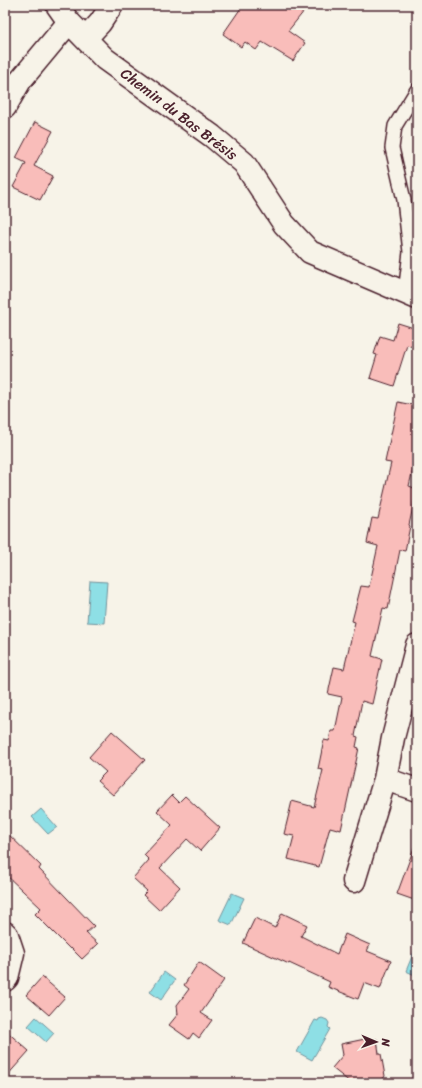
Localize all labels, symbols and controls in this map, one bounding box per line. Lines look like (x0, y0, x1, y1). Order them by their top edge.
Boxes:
street label: Chemin du Bas Brésis (115, 61, 243, 167)
north arrow (356, 1022, 396, 1062)
text: N (376, 1037, 395, 1047)

